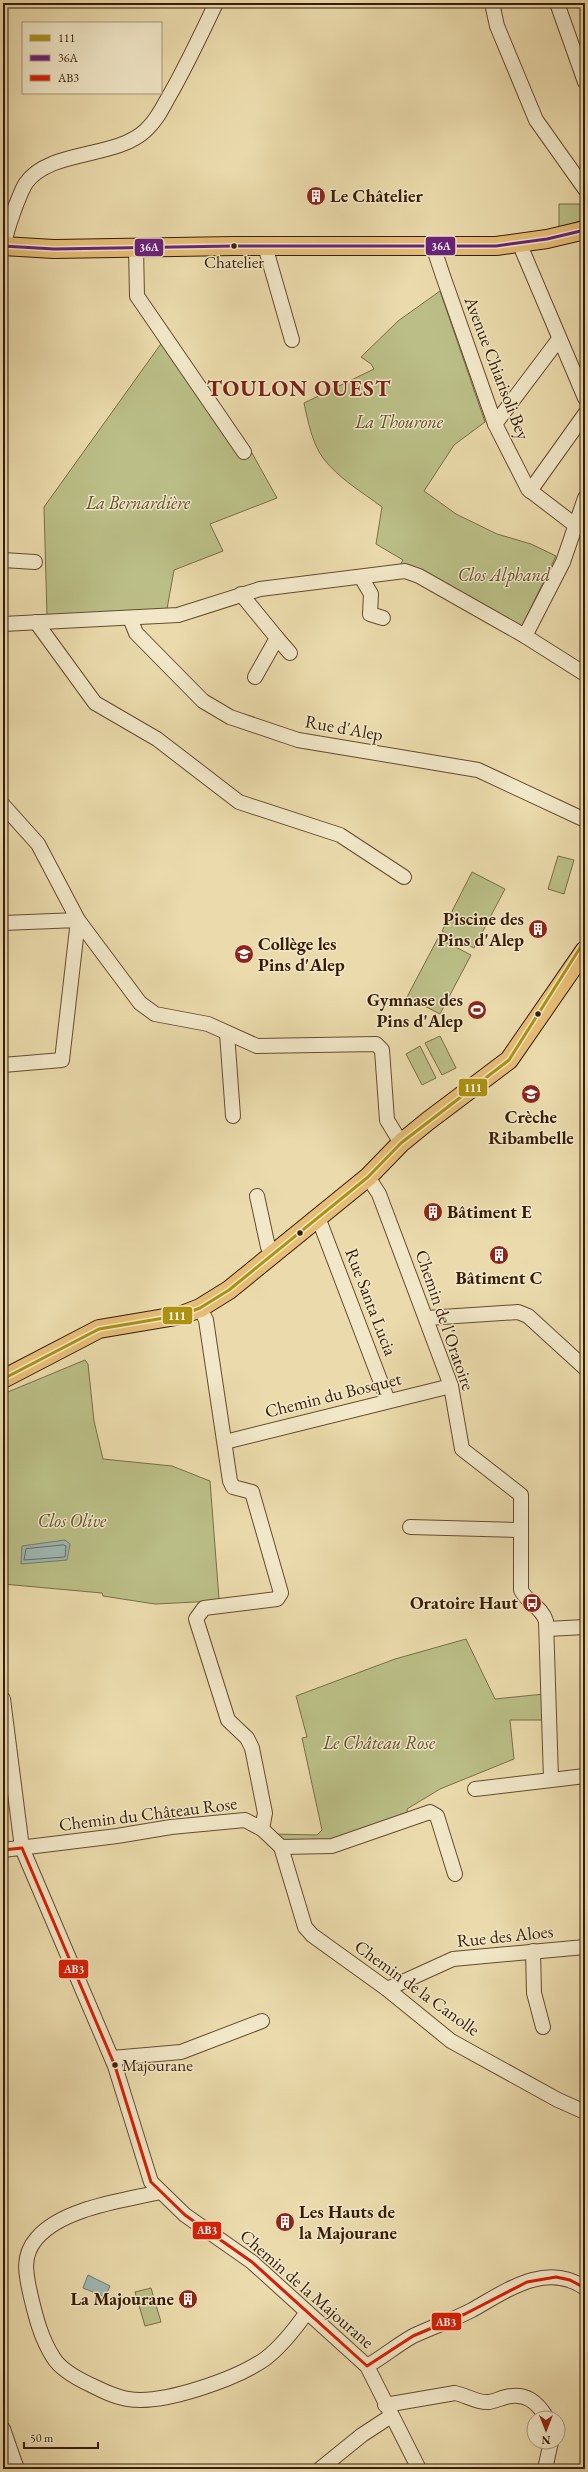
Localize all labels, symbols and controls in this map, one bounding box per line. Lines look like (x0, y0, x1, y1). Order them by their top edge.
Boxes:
legend (22, 22, 162, 94)
text: 111 (58, 30, 76, 46)
text: 36A (58, 50, 79, 66)
text: AB3 (57, 70, 79, 86)
place label: Le Châtelier (330, 184, 424, 207)
building icon: Le Châtelier (305, 185, 327, 207)
line badge: 36A (425, 236, 456, 256)
line badge: 36A (134, 238, 164, 257)
text: 36A (431, 239, 451, 253)
text: 36A (139, 240, 159, 254)
marker: Chatelier (229, 241, 239, 251)
place label: Chatelier (204, 251, 264, 273)
street label: Avenue Chiarisoli Bey (459, 292, 535, 443)
district label: TOULON OUEST (207, 374, 391, 403)
park label: La Thourone (354, 410, 444, 433)
park label: La Bernardière (85, 491, 191, 514)
park label: Clos Alphand (458, 563, 551, 587)
street label: Rue d'Alep (303, 709, 385, 746)
place label: Piscine des Pins d'Alep (437, 907, 524, 951)
building icon: Piscine des Pins d'Alep (527, 918, 549, 940)
place label: Collège les Pins d'Alep (258, 932, 345, 976)
school or university icon: Collège les Pins d'Alep (233, 943, 255, 965)
place label: Gymnase des Pins d'Alep (367, 988, 463, 1032)
sports icon: Gymnase des Pins d'Alep (466, 999, 488, 1021)
unlabelled marker (533, 1009, 543, 1019)
line badge: 111 (458, 1078, 488, 1097)
text: 111 (464, 1081, 482, 1095)
school or university icon: Crèche Ribambelle (520, 1083, 542, 1105)
place label: Crèche Ribambelle (488, 1105, 574, 1149)
place label: Bâtiment E (447, 1200, 532, 1223)
building icon: Bâtiment E (422, 1201, 444, 1223)
unlabelled marker (295, 1228, 305, 1238)
building icon: Bâtiment C (488, 1244, 510, 1266)
street label: Rue Santa Lucia (340, 1245, 403, 1360)
street label: Chemin de l'Oratoire (411, 1247, 480, 1393)
place label: Bâtiment C (456, 1266, 542, 1289)
line badge: 111 (162, 1306, 193, 1325)
text: 111 (168, 1309, 186, 1323)
street label: Chemin du Bosquet (262, 1366, 404, 1423)
park label: Clos Olive (38, 1509, 107, 1532)
place label: Oratoire Haut (410, 1591, 518, 1614)
bus stop icon: Oratoire Haut (521, 1592, 543, 1614)
park label: Le Château Rose (322, 1731, 436, 1754)
street label: Chemin du Château Rose (57, 1791, 238, 1836)
street label: Rue des Aloes (456, 1919, 555, 1952)
street label: Chemin de la Canolle (350, 1934, 484, 2041)
line badge: AB3 (58, 1959, 89, 1979)
text: AB3 (63, 1962, 84, 1976)
place label: Majourane (122, 2054, 193, 2076)
marker: Majourane (110, 2060, 120, 2070)
place label: Les Hauts de la Majourane (299, 2200, 398, 2244)
building icon: Les Hauts de la Majourane (274, 2211, 296, 2233)
line badge: AB3 (192, 2221, 222, 2240)
text: AB3 (196, 2223, 217, 2237)
street label: Chemin de la Majourane (235, 2224, 379, 2353)
place label: La Majourane (71, 2287, 174, 2310)
building icon: La Majourane (177, 2288, 199, 2310)
line badge: AB3 (431, 2312, 462, 2331)
text: AB3 (435, 2315, 456, 2329)
north arrow (526, 2410, 566, 2450)
scale bar (24, 2424, 98, 2450)
text: 50 m (30, 2430, 54, 2446)
text: N (541, 2433, 550, 2447)

